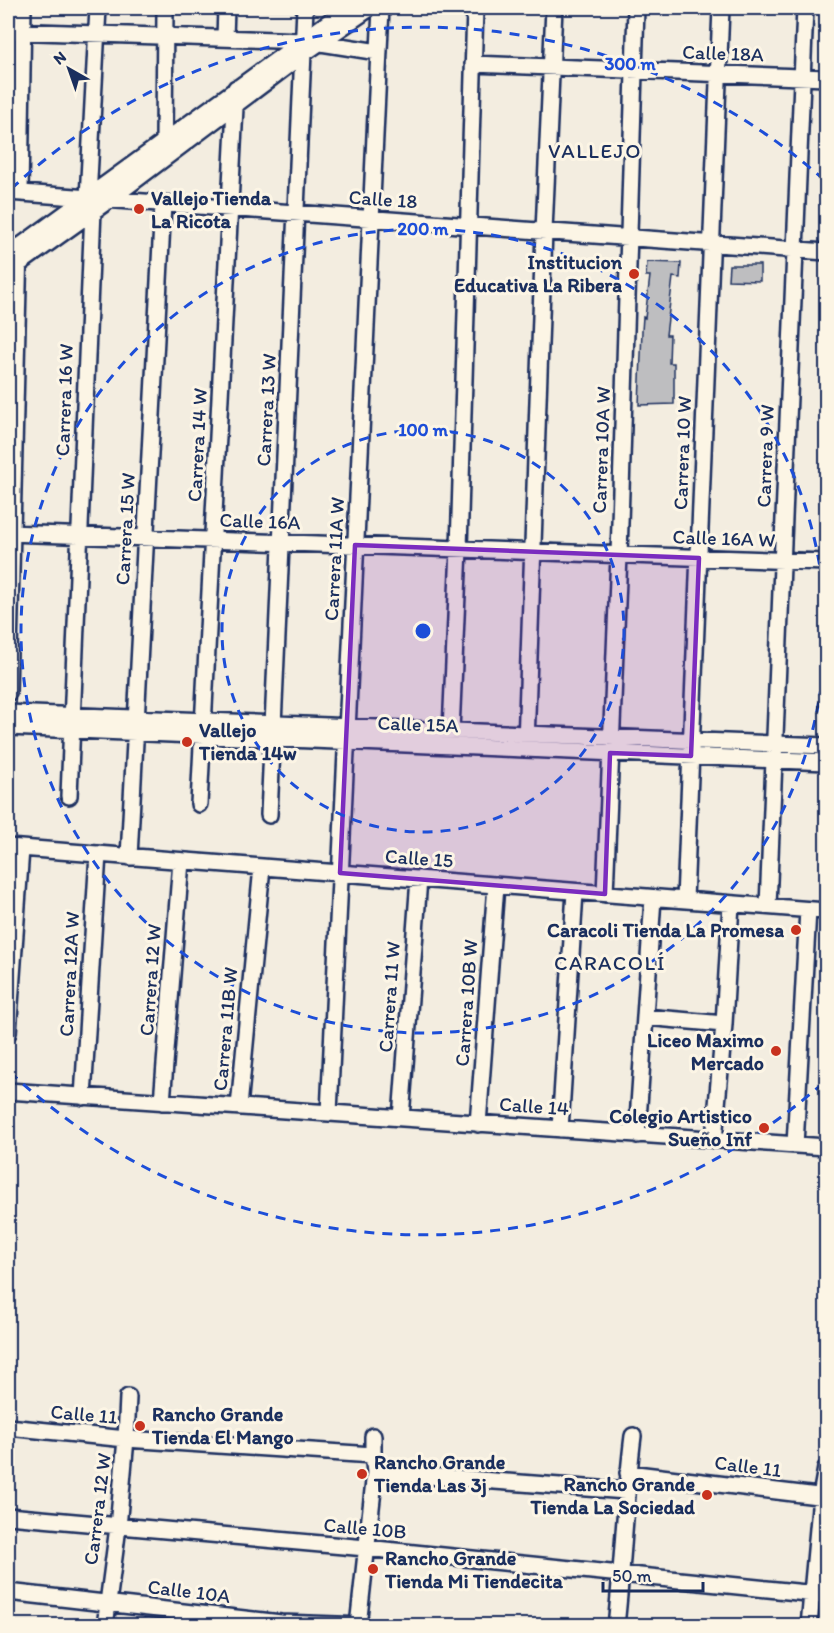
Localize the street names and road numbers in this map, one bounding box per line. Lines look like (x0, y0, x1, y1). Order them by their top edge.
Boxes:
street label: Calle 18A (682, 40, 764, 66)
street label: Calle 18 (348, 185, 418, 213)
street label: Carrera 16 W (50, 343, 78, 457)
street label: Carrera 13 W (251, 353, 281, 467)
street label: Carrera 10A W (587, 386, 615, 514)
street label: Carrera 14 W (182, 387, 212, 503)
street label: Carrera 10 W (668, 395, 696, 511)
street label: Carrera 9 W (751, 404, 779, 508)
street label: Carrera 15 W (110, 472, 140, 586)
street label: Carrera 11A W (319, 496, 349, 622)
street label: Calle 16A (219, 508, 301, 534)
street label: Calle 16A W (672, 524, 776, 552)
street label: Calle 15A (377, 711, 459, 737)
street label: Calle 15 (384, 844, 454, 872)
street label: Carrera 12A W (54, 911, 84, 1037)
street label: Carrera 12 W (134, 923, 166, 1037)
street label: Carrera 10B W (450, 939, 482, 1067)
street label: Carrera 11 W (373, 941, 405, 1053)
street label: Carrera 11B W (208, 966, 242, 1092)
street label: Calle 14 (498, 1092, 570, 1120)
street label: Calle 11 (49, 1399, 119, 1429)
street label: Calle 11 (713, 1450, 783, 1482)
street label: Carrera 12 W (78, 1452, 116, 1566)
street label: Calle 10B (323, 1512, 408, 1544)
street label: Calle 10A (146, 1574, 232, 1608)

